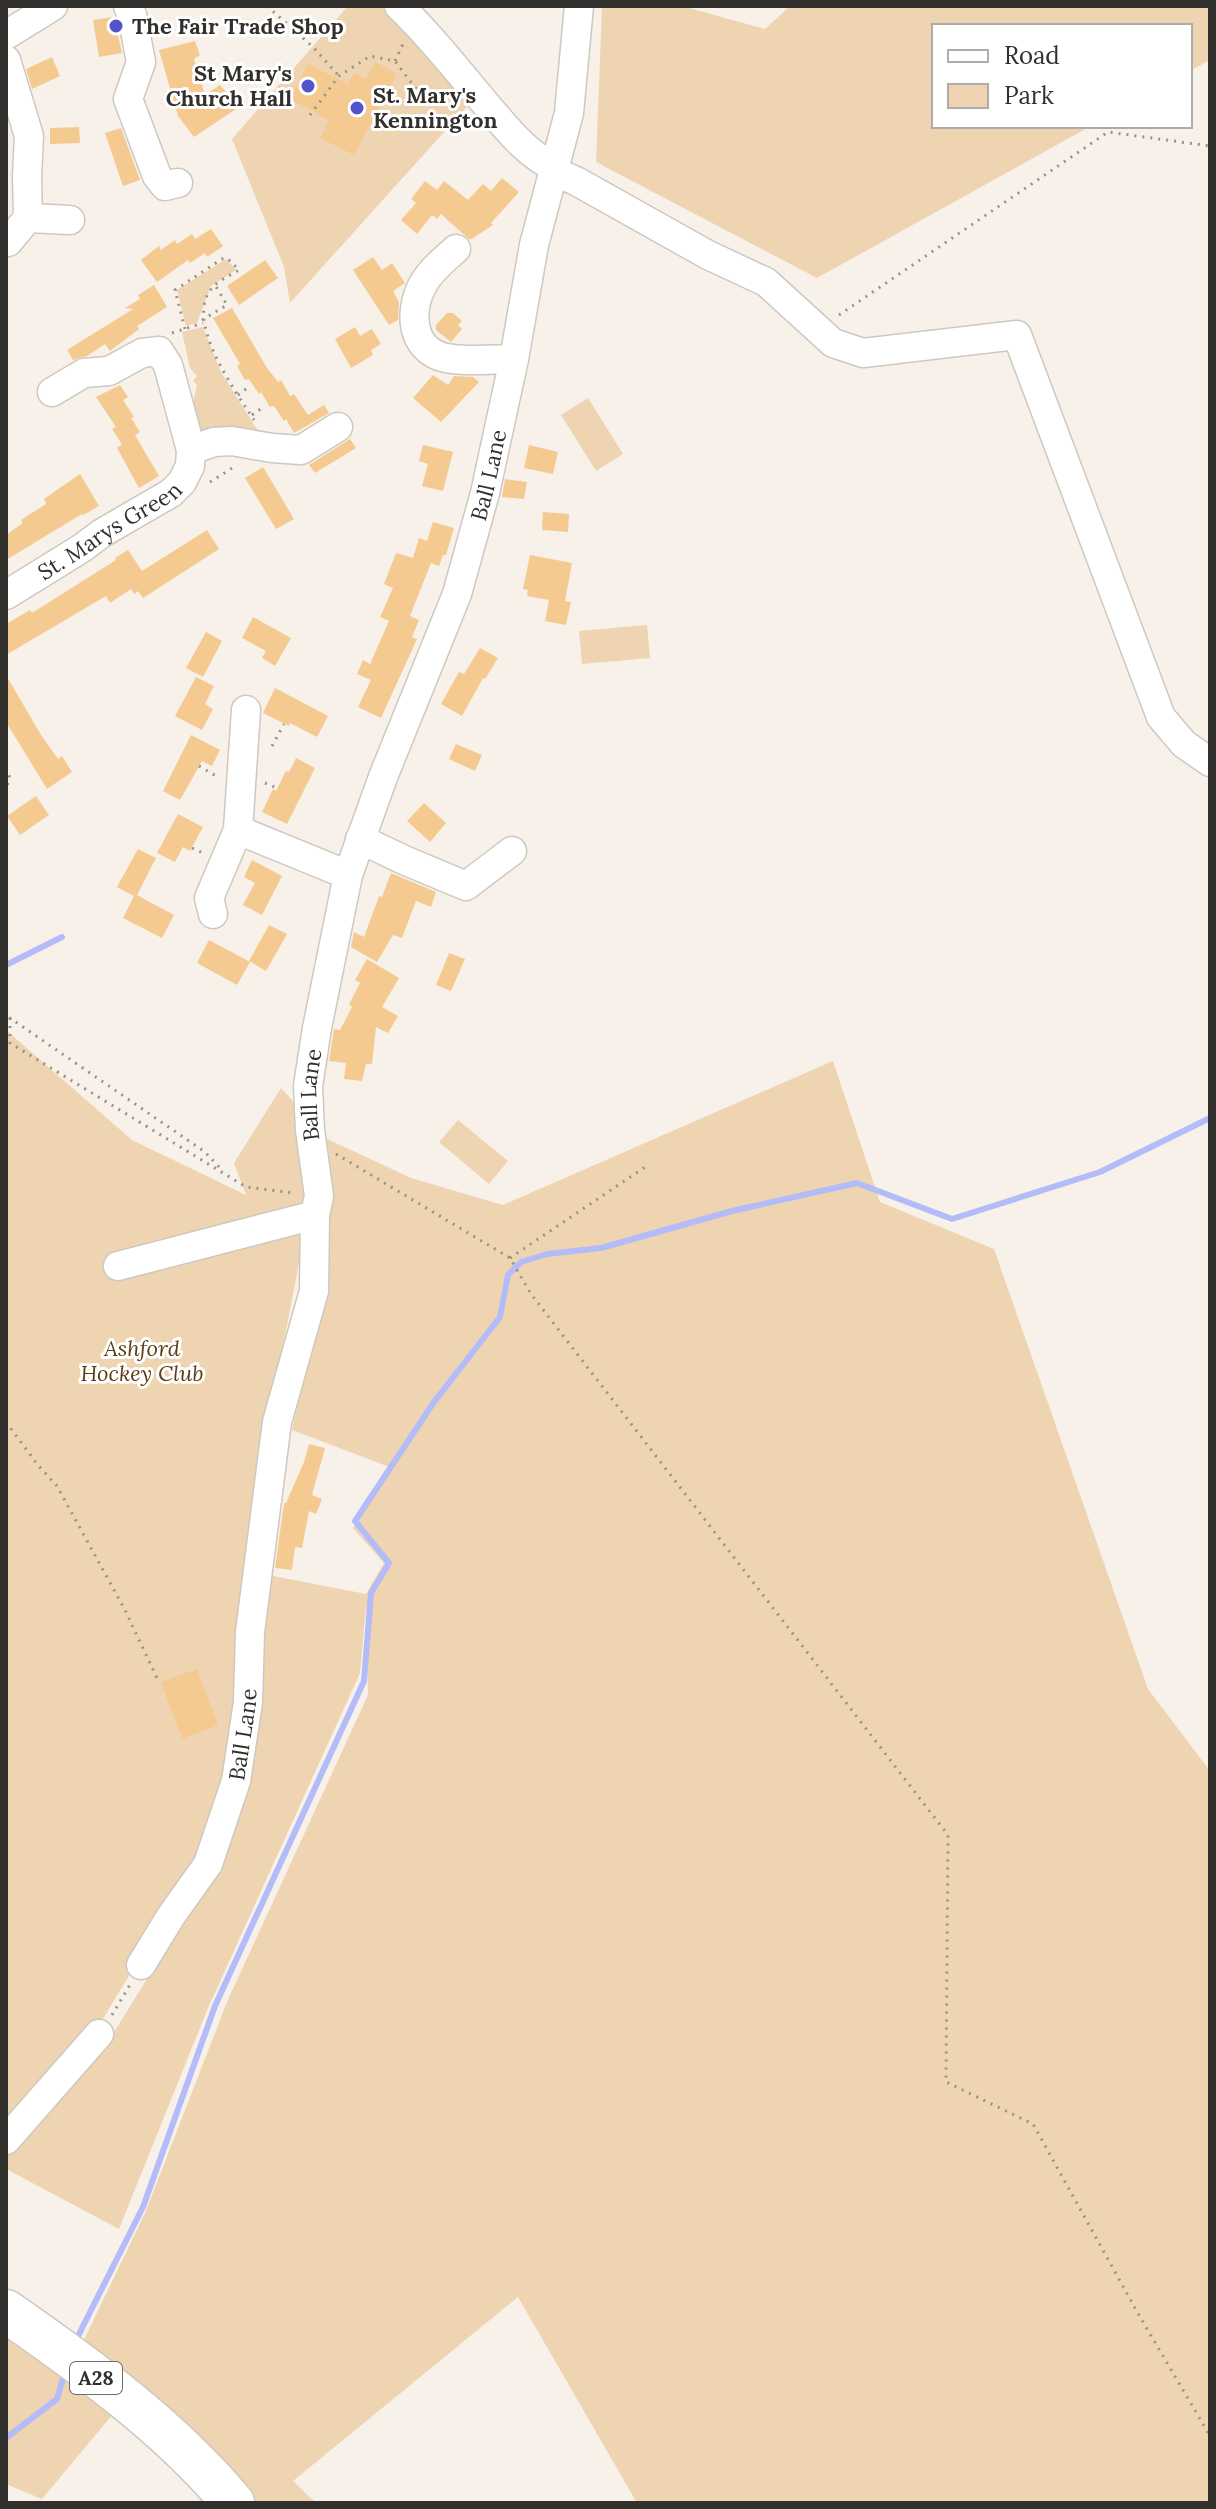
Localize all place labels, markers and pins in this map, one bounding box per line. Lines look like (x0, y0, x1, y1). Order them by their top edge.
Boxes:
place label: The Fair Trade Shop (132, 12, 344, 40)
marker: The Fair Trade Shop (107, 17, 125, 35)
place label: St Mary's Church Hall (166, 59, 292, 112)
marker: St Mary's Church Hall (299, 77, 317, 95)
place label: St. Mary's Kennington (373, 81, 497, 134)
marker: St. Mary's Kennington (348, 99, 366, 117)

